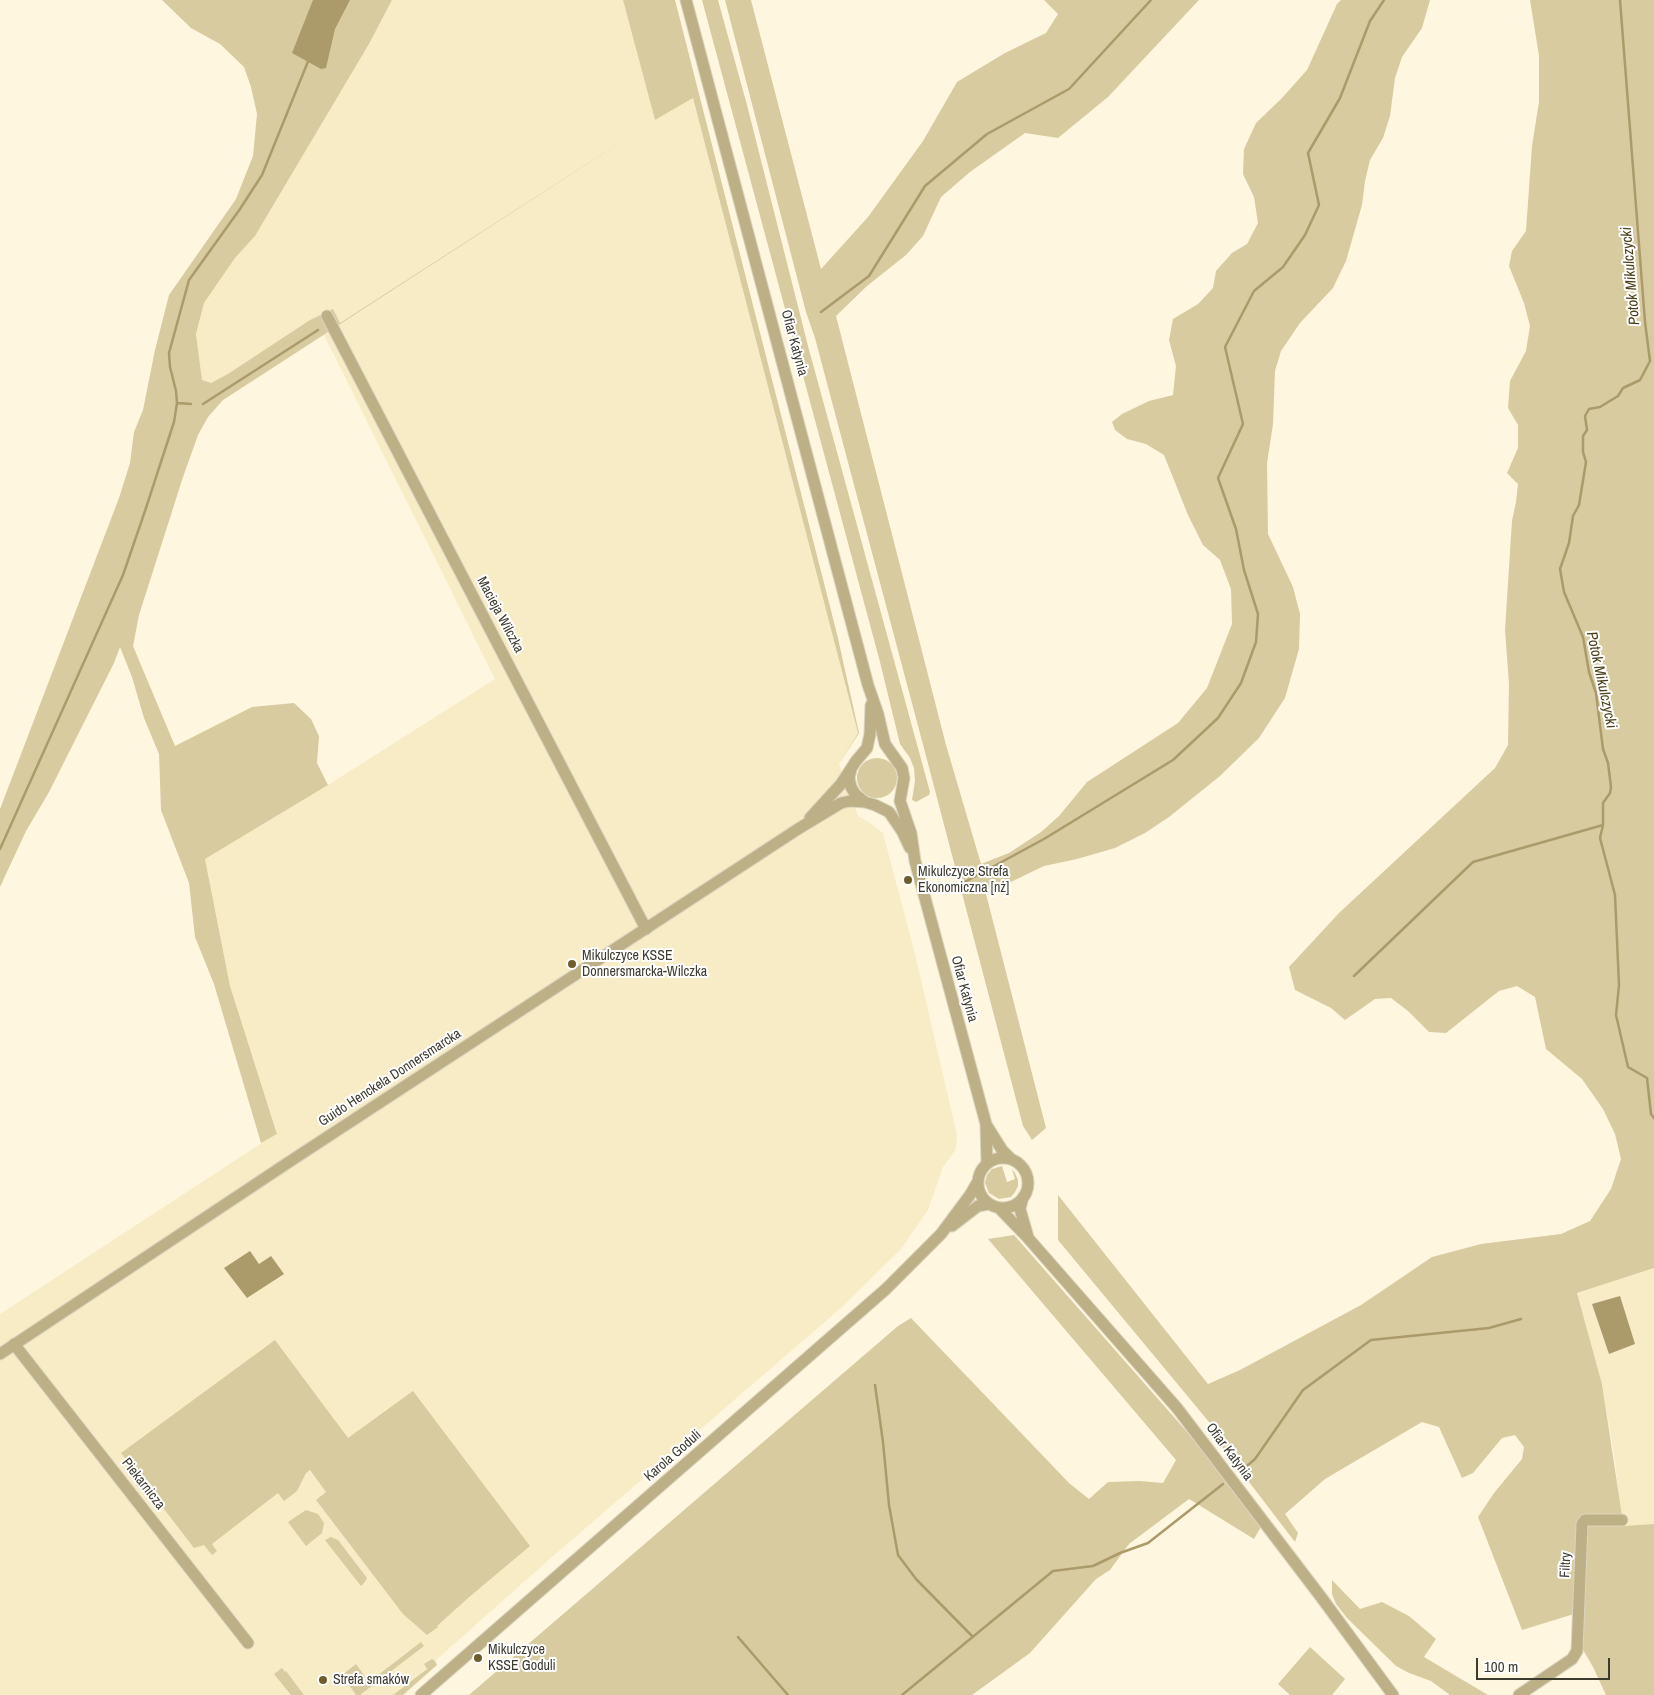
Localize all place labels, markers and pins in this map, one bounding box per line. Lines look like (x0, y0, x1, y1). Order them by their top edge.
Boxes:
place label: Mikulczyce Strefa Ekonomiczna [nż] (918, 864, 1009, 896)
marker: Mikulczyce Strefa Ekonomiczna [nż] (902, 874, 914, 886)
place label: Mikulczyce KSSE Donnersmarcka-Wilczka (582, 948, 707, 980)
marker: Mikulczyce KSSE Donnersmarcka-Wilczka (566, 958, 578, 970)
place label: Mikulczyce KSSE Goduli (488, 1642, 556, 1674)
marker: Mikulczyce KSSE Goduli (472, 1652, 484, 1664)
place label: Strefa smaków (333, 1672, 409, 1688)
marker: Strefa smaków (317, 1674, 329, 1686)

